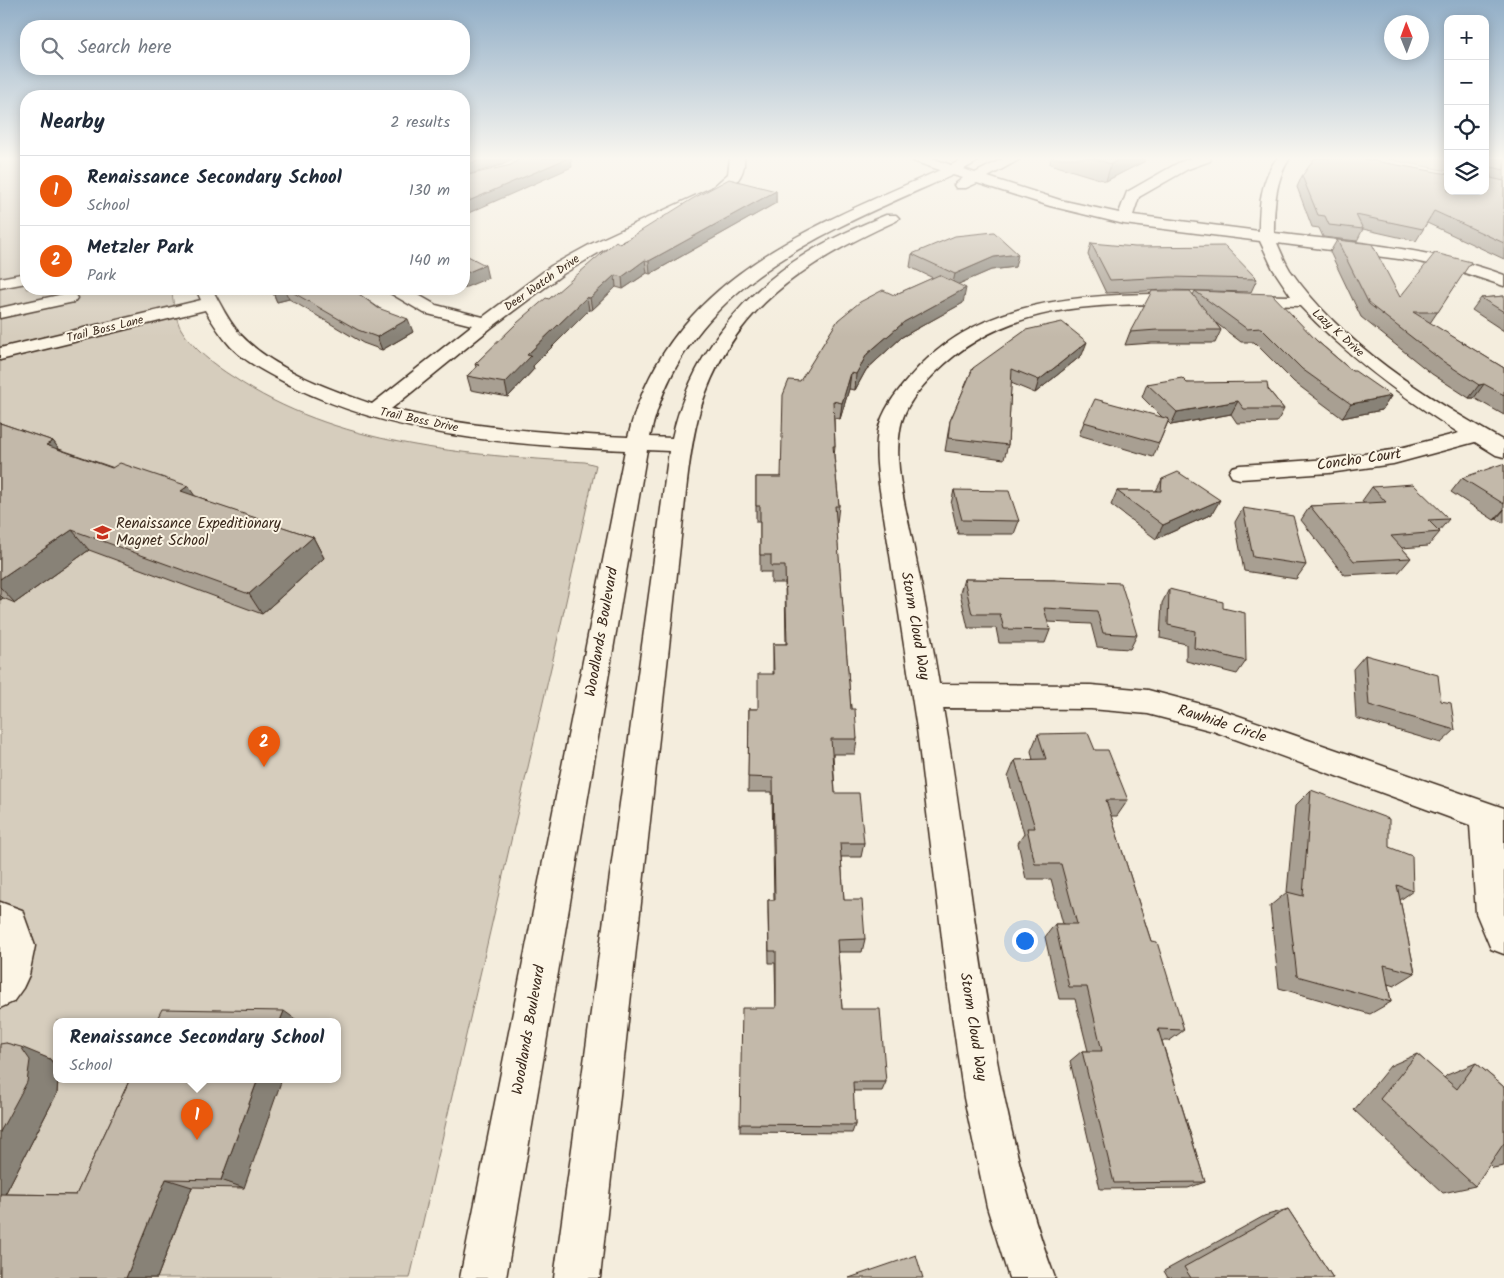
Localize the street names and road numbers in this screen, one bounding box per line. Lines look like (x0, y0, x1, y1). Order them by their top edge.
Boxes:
street label: Deer Watch Drive (500, 249, 584, 316)
street label: Lazy K Drive (1308, 304, 1369, 362)
street label: Trail Boss Lane (65, 310, 146, 348)
street label: Trail Boss Drive (378, 402, 461, 438)
street label: Concho Court (1315, 442, 1403, 478)
street label: Woodlands Boulevard (579, 565, 625, 699)
street label: Storm Cloud Way (894, 570, 936, 683)
street label: Rawhide Circle (1174, 698, 1270, 750)
street label: Woodlands Boulevard (506, 963, 552, 1097)
street label: Storm Cloud Way (953, 971, 994, 1084)

